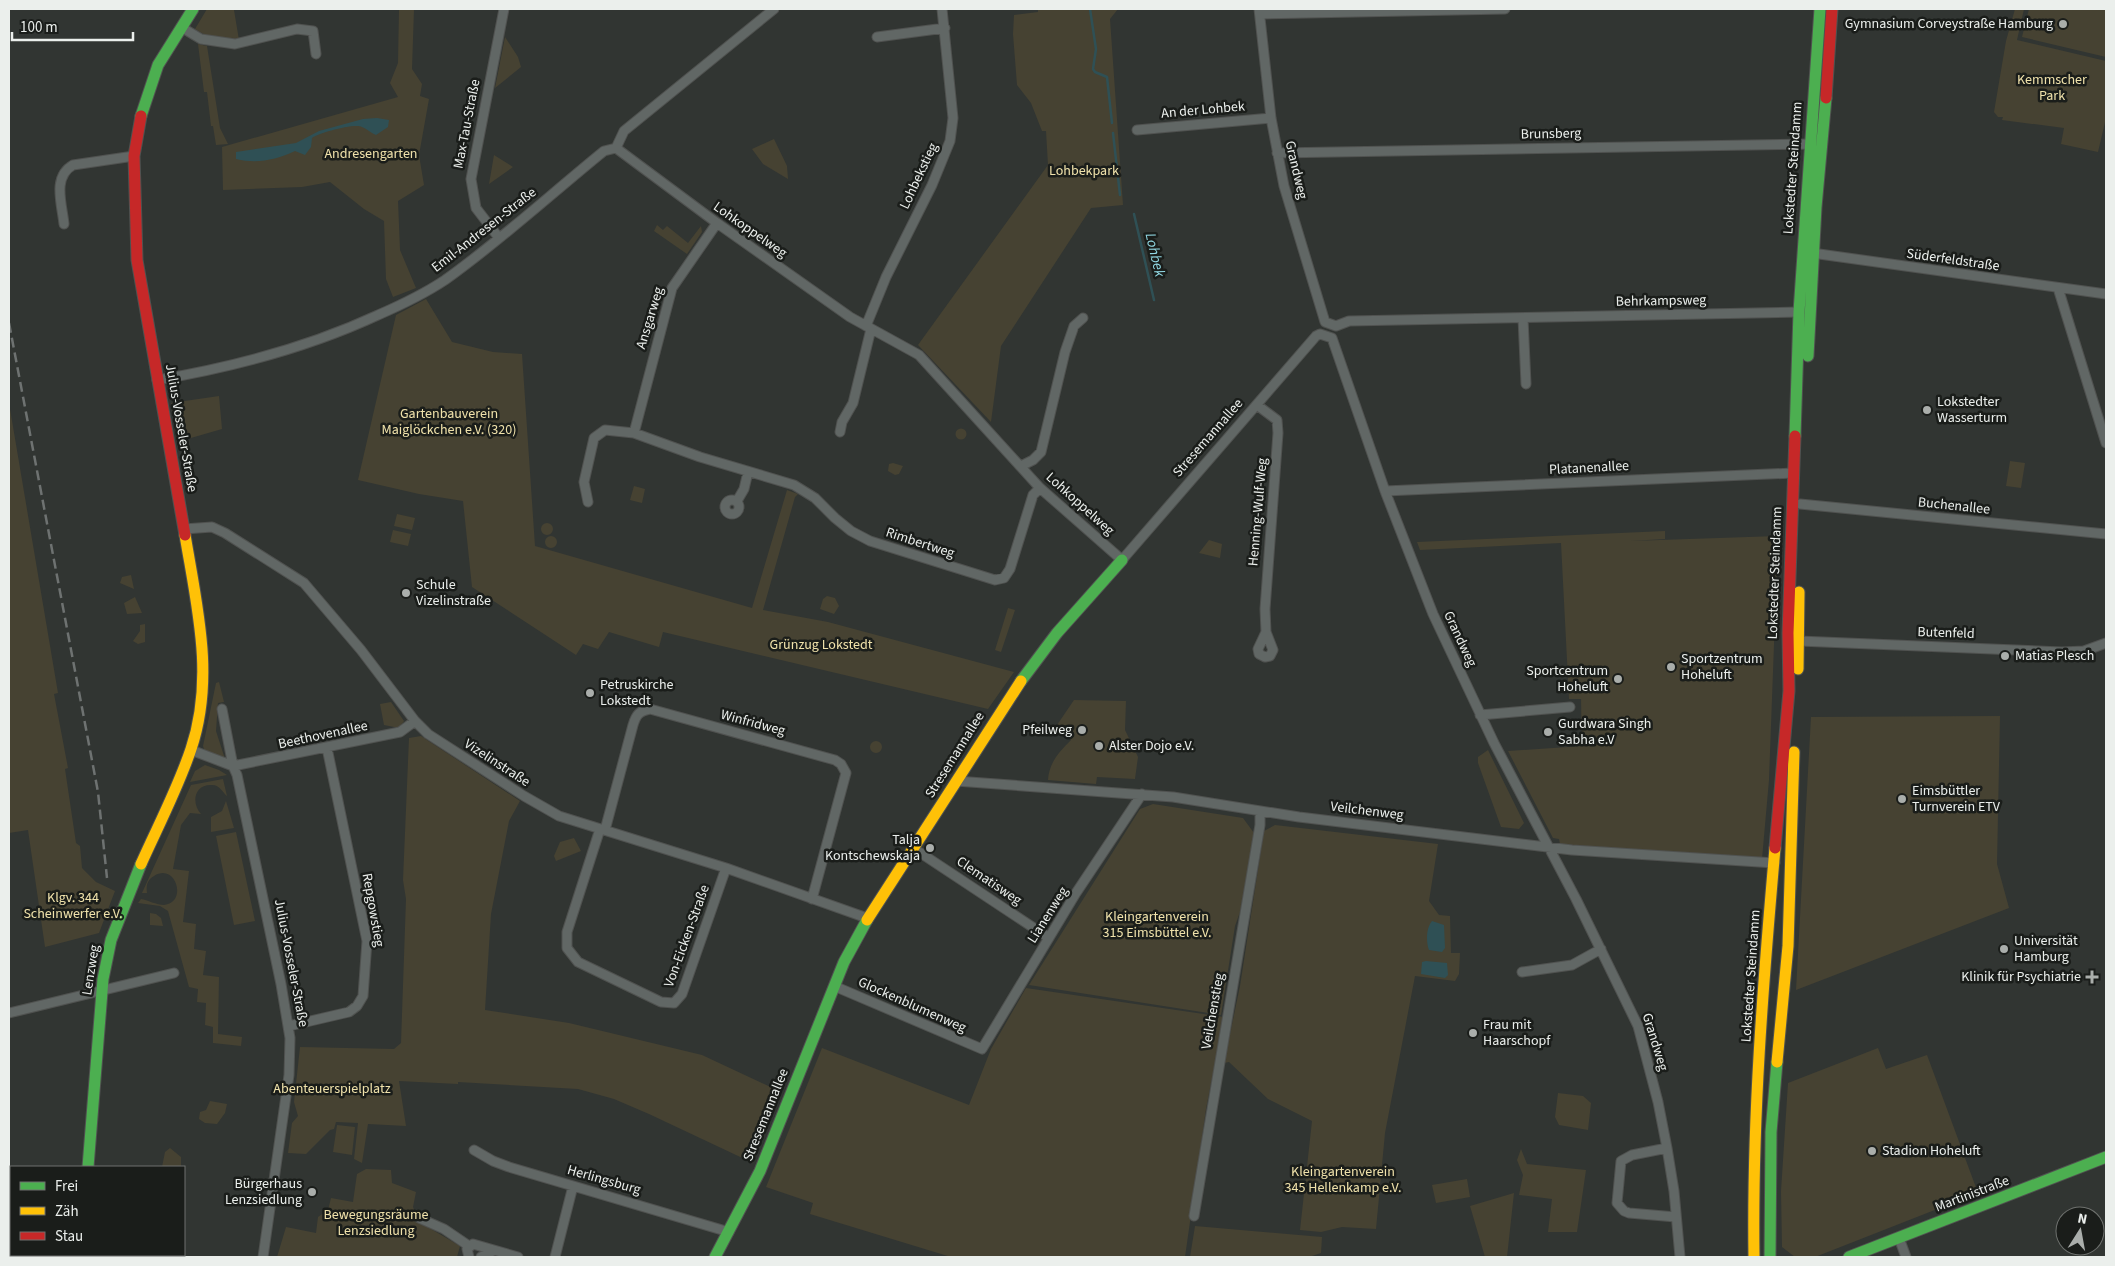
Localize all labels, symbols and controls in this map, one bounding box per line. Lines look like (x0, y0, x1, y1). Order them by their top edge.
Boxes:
scale bar (12, 10, 134, 42)
place label: Gymnasium Corveystraße Hamburg (1845, 14, 2053, 34)
text: 100 m (20, 17, 58, 38)
marker: Gymnasium Corveystraße Hamburg (2057, 18, 2069, 30)
park label: Kemmscher Park (2017, 70, 2087, 106)
street label: Max-Tau-Straße (449, 78, 485, 170)
street label: An der Lohbek (1160, 96, 1246, 124)
street label: Lokstedter Steindamm (1778, 101, 1808, 235)
street label: Brunsberg (1520, 123, 1582, 145)
street label: Grandweg (1280, 139, 1312, 201)
street label: Lohbekstieg (895, 140, 943, 212)
park label: Andresengarten (324, 144, 418, 164)
park label: Lohbekpark (1049, 161, 1119, 181)
street label: Emil-Andresen-Straße (427, 183, 541, 277)
street label: Lohkoppelweg (709, 197, 791, 263)
water label: Lohbek (1140, 231, 1170, 280)
street label: Süderfeldstraße (1905, 244, 2001, 276)
street label: Ansgarweg (631, 284, 669, 352)
street label: Behrkampsweg (1616, 290, 1706, 312)
street label: Julius-Vosseler-Straße (160, 362, 202, 494)
place label: Lokstedter Wasserturm (1937, 392, 2007, 428)
street label: Stresemannallee (1168, 394, 1248, 482)
park label: Gartenbauverein Maiglöckchen e.V. (320) (382, 404, 516, 440)
marker: Lokstedter Wasserturm (1921, 404, 1933, 416)
street label: Platanenallee (1548, 456, 1630, 480)
street label: Henning-Wulf-Weg (1243, 457, 1273, 567)
street label: Lohkoppelweg (1041, 468, 1119, 540)
street label: Buchenallee (1917, 492, 1991, 520)
street label: Lokstedter Steindamm (1763, 506, 1787, 640)
street label: Rimbertweg (883, 522, 957, 564)
place label: Schule Vizelinstraße (416, 575, 491, 611)
marker: Schule Vizelinstraße (400, 587, 412, 599)
street label: Grandweg (1438, 608, 1482, 670)
street label: Butenfeld (1917, 622, 1975, 644)
park label: Grünzug Lokstedt (770, 635, 873, 655)
place label: Matias Plesch (2015, 646, 2094, 666)
place label: Sportzentrum Hoheluft (1681, 649, 1763, 685)
marker: Matias Plesch (1999, 650, 2011, 662)
place label: Sportcentrum Hoheluft (1526, 661, 1609, 697)
marker: Sportzentrum Hoheluft (1665, 661, 1677, 673)
marker: Sportcentrum Hoheluft (1612, 673, 1624, 685)
place label: Petruskirche Lokstedt (600, 675, 674, 711)
marker: Petruskirche Lokstedt (584, 687, 596, 699)
street label: Winfridweg (718, 705, 788, 741)
street label: Stresemannallee (920, 708, 990, 802)
place label: Gurdwara Singh Sabha e.V (1558, 714, 1651, 750)
street label: Beethovenallee (276, 716, 370, 754)
place label: Pfeilweg (1022, 720, 1072, 740)
marker: Pfeilweg (1076, 724, 1088, 736)
marker: Gurdwara Singh Sabha e.V (1542, 726, 1554, 738)
street label: Vizelinstraße (460, 734, 534, 792)
place label: Alster Dojo e.V. (1109, 736, 1194, 756)
marker: Alster Dojo e.V. (1093, 740, 1105, 752)
place label: Eimsbüttler Turnverein ETV (1912, 781, 2001, 817)
marker: Eimsbüttler Turnverein ETV (1896, 793, 1908, 805)
street label: Veilchenweg (1329, 797, 1405, 825)
place label: Talja Kontschewskaja (825, 830, 920, 866)
marker: Talja Kontschewskaja (924, 842, 936, 854)
street label: Clematisweg (952, 852, 1026, 910)
street label: Repgowstieg (357, 872, 389, 948)
street label: Von-Eicken-Straße (659, 882, 715, 990)
street label: Lianenweg (1023, 883, 1073, 947)
park label: Klgv. 344 Scheinwerfer e.V. (23, 888, 123, 924)
street label: Julius-Vosseler-Straße (269, 897, 313, 1029)
park label: Kleingartenverein 315 Eimsbüttel e.V. (1103, 907, 1211, 943)
street label: Lokstedter Steindamm (1736, 909, 1766, 1043)
place label: Universität Hamburg (2014, 931, 2078, 967)
street label: Lenzweg (77, 943, 105, 997)
marker: Universität Hamburg (1998, 943, 2010, 955)
place label: Klinik für Psychiatrie (1961, 967, 2081, 987)
marker: Klinik für Psychiatrie (2085, 970, 2099, 984)
street label: Veilchenstieg (1196, 971, 1230, 1051)
street label: Glockenblumenweg (855, 972, 969, 1038)
street label: Grandweg (1637, 1011, 1673, 1073)
place label: Frau mit Haarschopf (1483, 1015, 1551, 1051)
marker: Frau mit Haarschopf (1467, 1027, 1479, 1039)
street label: Stresemannallee (738, 1066, 794, 1164)
park label: Abenteuerspielplatz (273, 1079, 391, 1099)
place label: Stadion Hoheluft (1882, 1141, 1981, 1161)
marker: Stadion Hoheluft (1866, 1145, 1878, 1157)
street label: Herlingsburg (565, 1160, 643, 1200)
park label: Kleingartenverein 345 Hellenkamp e.V. (1285, 1162, 1401, 1198)
legend (10, 1166, 185, 1256)
street label: Martinistraße (1932, 1171, 2012, 1217)
place label: Bürgerhaus Lenzsiedlung (225, 1174, 302, 1210)
text: Frei (55, 1176, 78, 1197)
marker: Bürgerhaus Lenzsiedlung (306, 1186, 318, 1198)
text: Zäh (55, 1201, 79, 1222)
park label: Bewegungsräume Lenzsiedlung (323, 1205, 429, 1241)
north arrow (2055, 1206, 2105, 1256)
text: N (2076, 1209, 2089, 1230)
text: Stau (55, 1226, 83, 1247)

